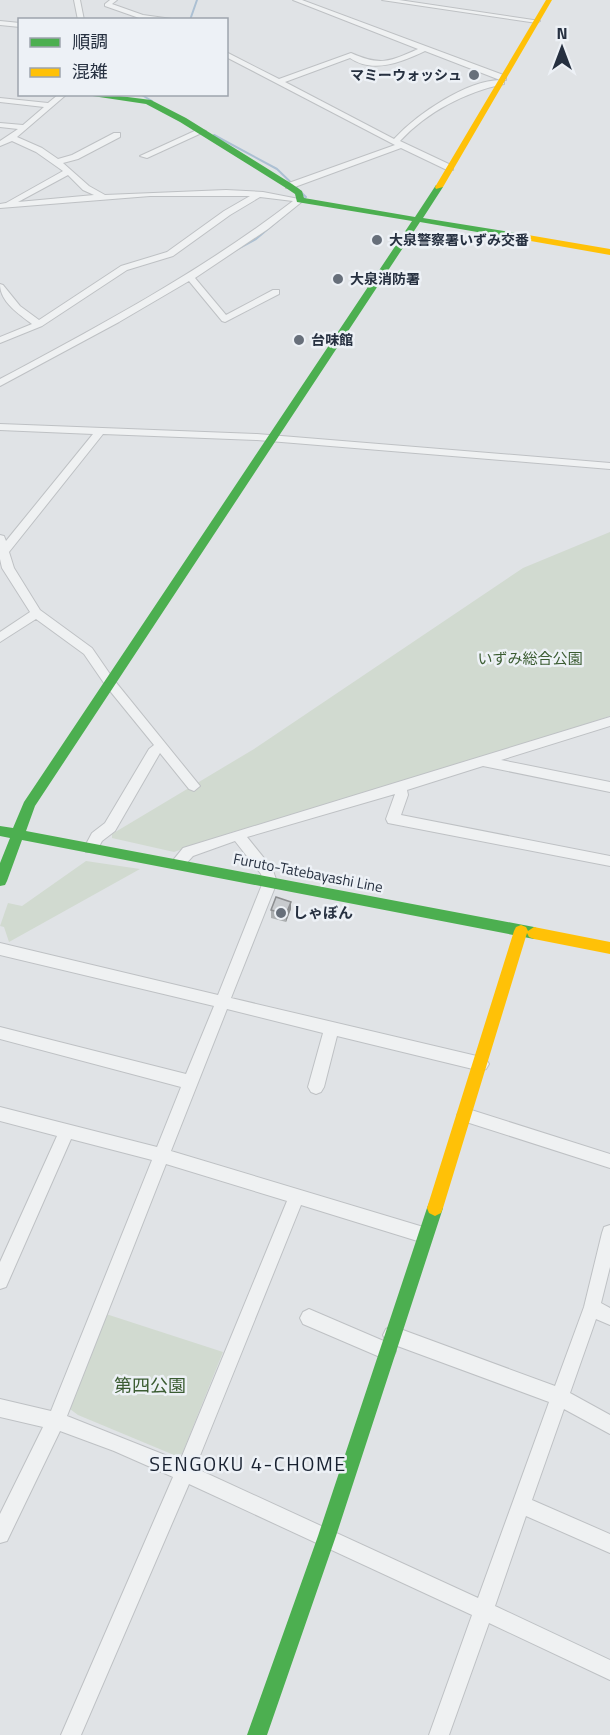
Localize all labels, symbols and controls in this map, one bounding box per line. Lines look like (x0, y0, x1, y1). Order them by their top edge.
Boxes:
legend (18, 18, 228, 96)
north arrow (532, 18, 592, 78)
text: N (556, 21, 568, 45)
text: 順調 (72, 28, 108, 55)
text: 混雑 (72, 58, 108, 85)
place label: マミーウォッシュ (350, 64, 462, 85)
marker: マミーウォッシュ (467, 68, 481, 82)
place label: 大泉警察署いずみ交番 (389, 229, 529, 250)
marker: 大泉警察署いずみ交番 (370, 233, 384, 247)
place label: 大泉消防署 (350, 268, 420, 289)
marker: 大泉消防署 (331, 272, 345, 286)
place label: 台味館 (311, 329, 353, 350)
marker: 台味館 (292, 333, 306, 347)
park label: いずみ総合公園 (477, 647, 583, 670)
street label: Furuto-Tatebayashi Line (231, 847, 385, 898)
place label: しゃぼん (293, 901, 353, 924)
marker: しゃぼん (274, 906, 288, 920)
park label: 第四公園 (114, 1372, 186, 1399)
district label: SENGOKU 4-CHOME (149, 1448, 347, 1479)

